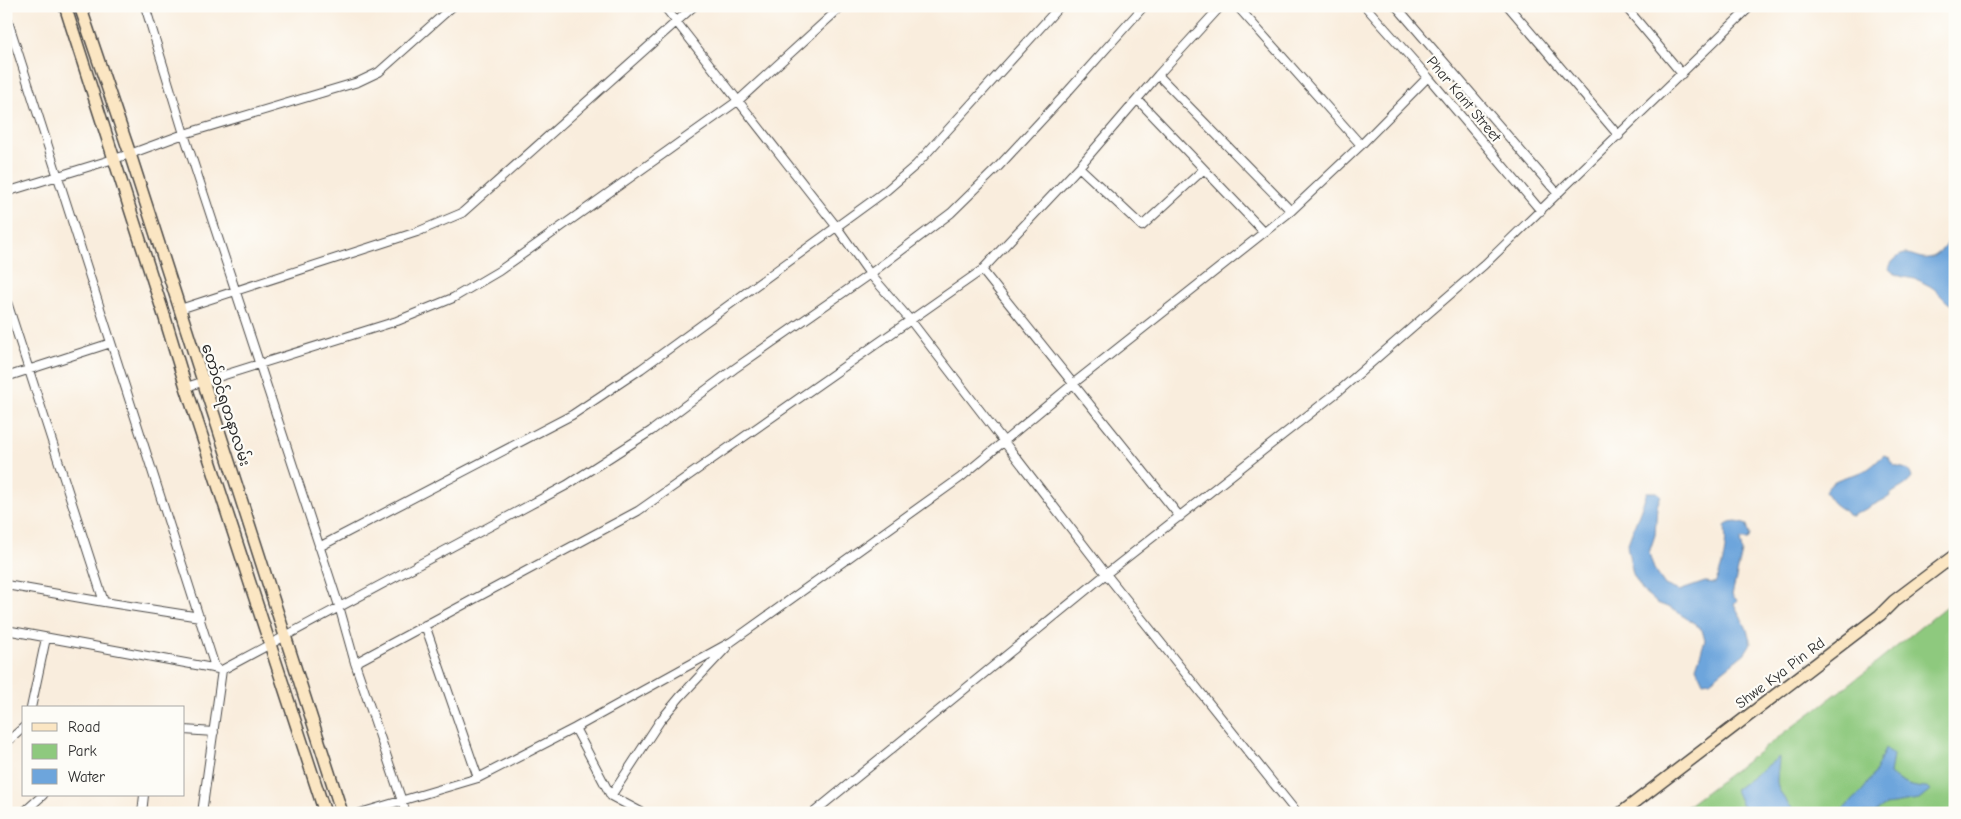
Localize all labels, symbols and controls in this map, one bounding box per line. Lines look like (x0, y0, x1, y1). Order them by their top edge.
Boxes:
street label: Phar Kant Street (1423, 52, 1506, 146)
street label: တော်ဝင်ရတနာလမ်း (195, 341, 255, 469)
street label: Shwe Kya Pin Rd (1732, 634, 1828, 712)
legend (22, 706, 185, 796)
text: Road (68, 718, 100, 736)
text: Park (68, 742, 97, 760)
text: Water (68, 768, 105, 786)

